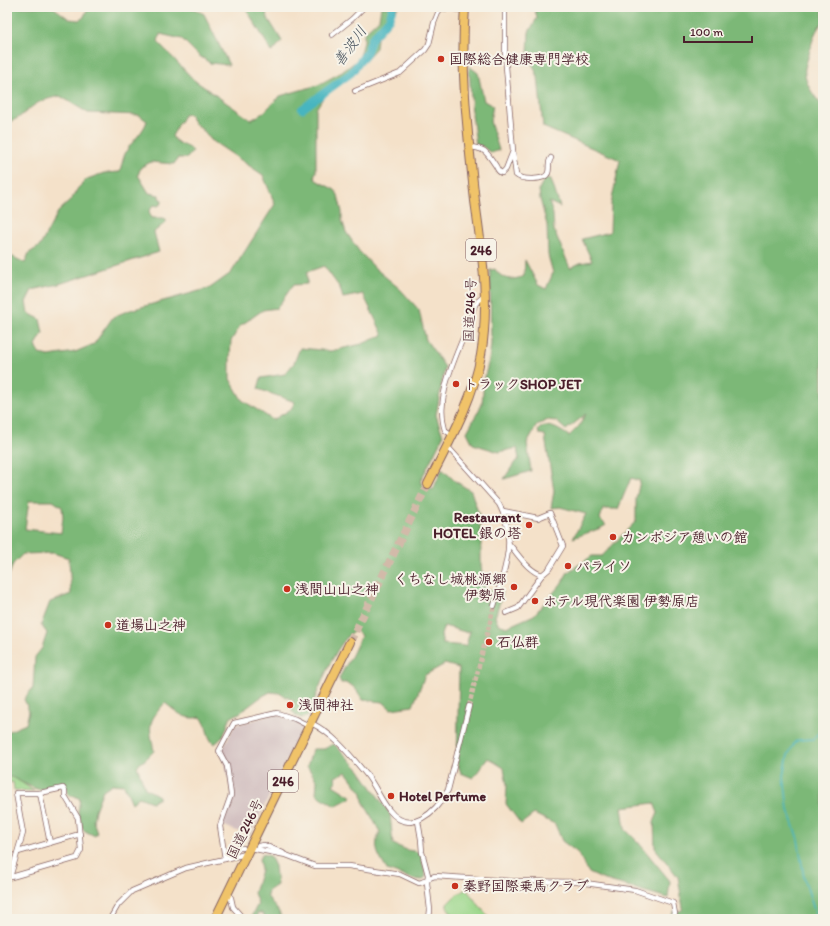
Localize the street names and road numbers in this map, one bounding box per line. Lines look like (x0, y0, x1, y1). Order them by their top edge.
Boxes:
road number: 246 (466, 239, 496, 261)
street label: 国道246号 (460, 277, 480, 343)
road number: 246 (268, 770, 298, 792)
street label: 国道246号 (223, 796, 267, 862)

